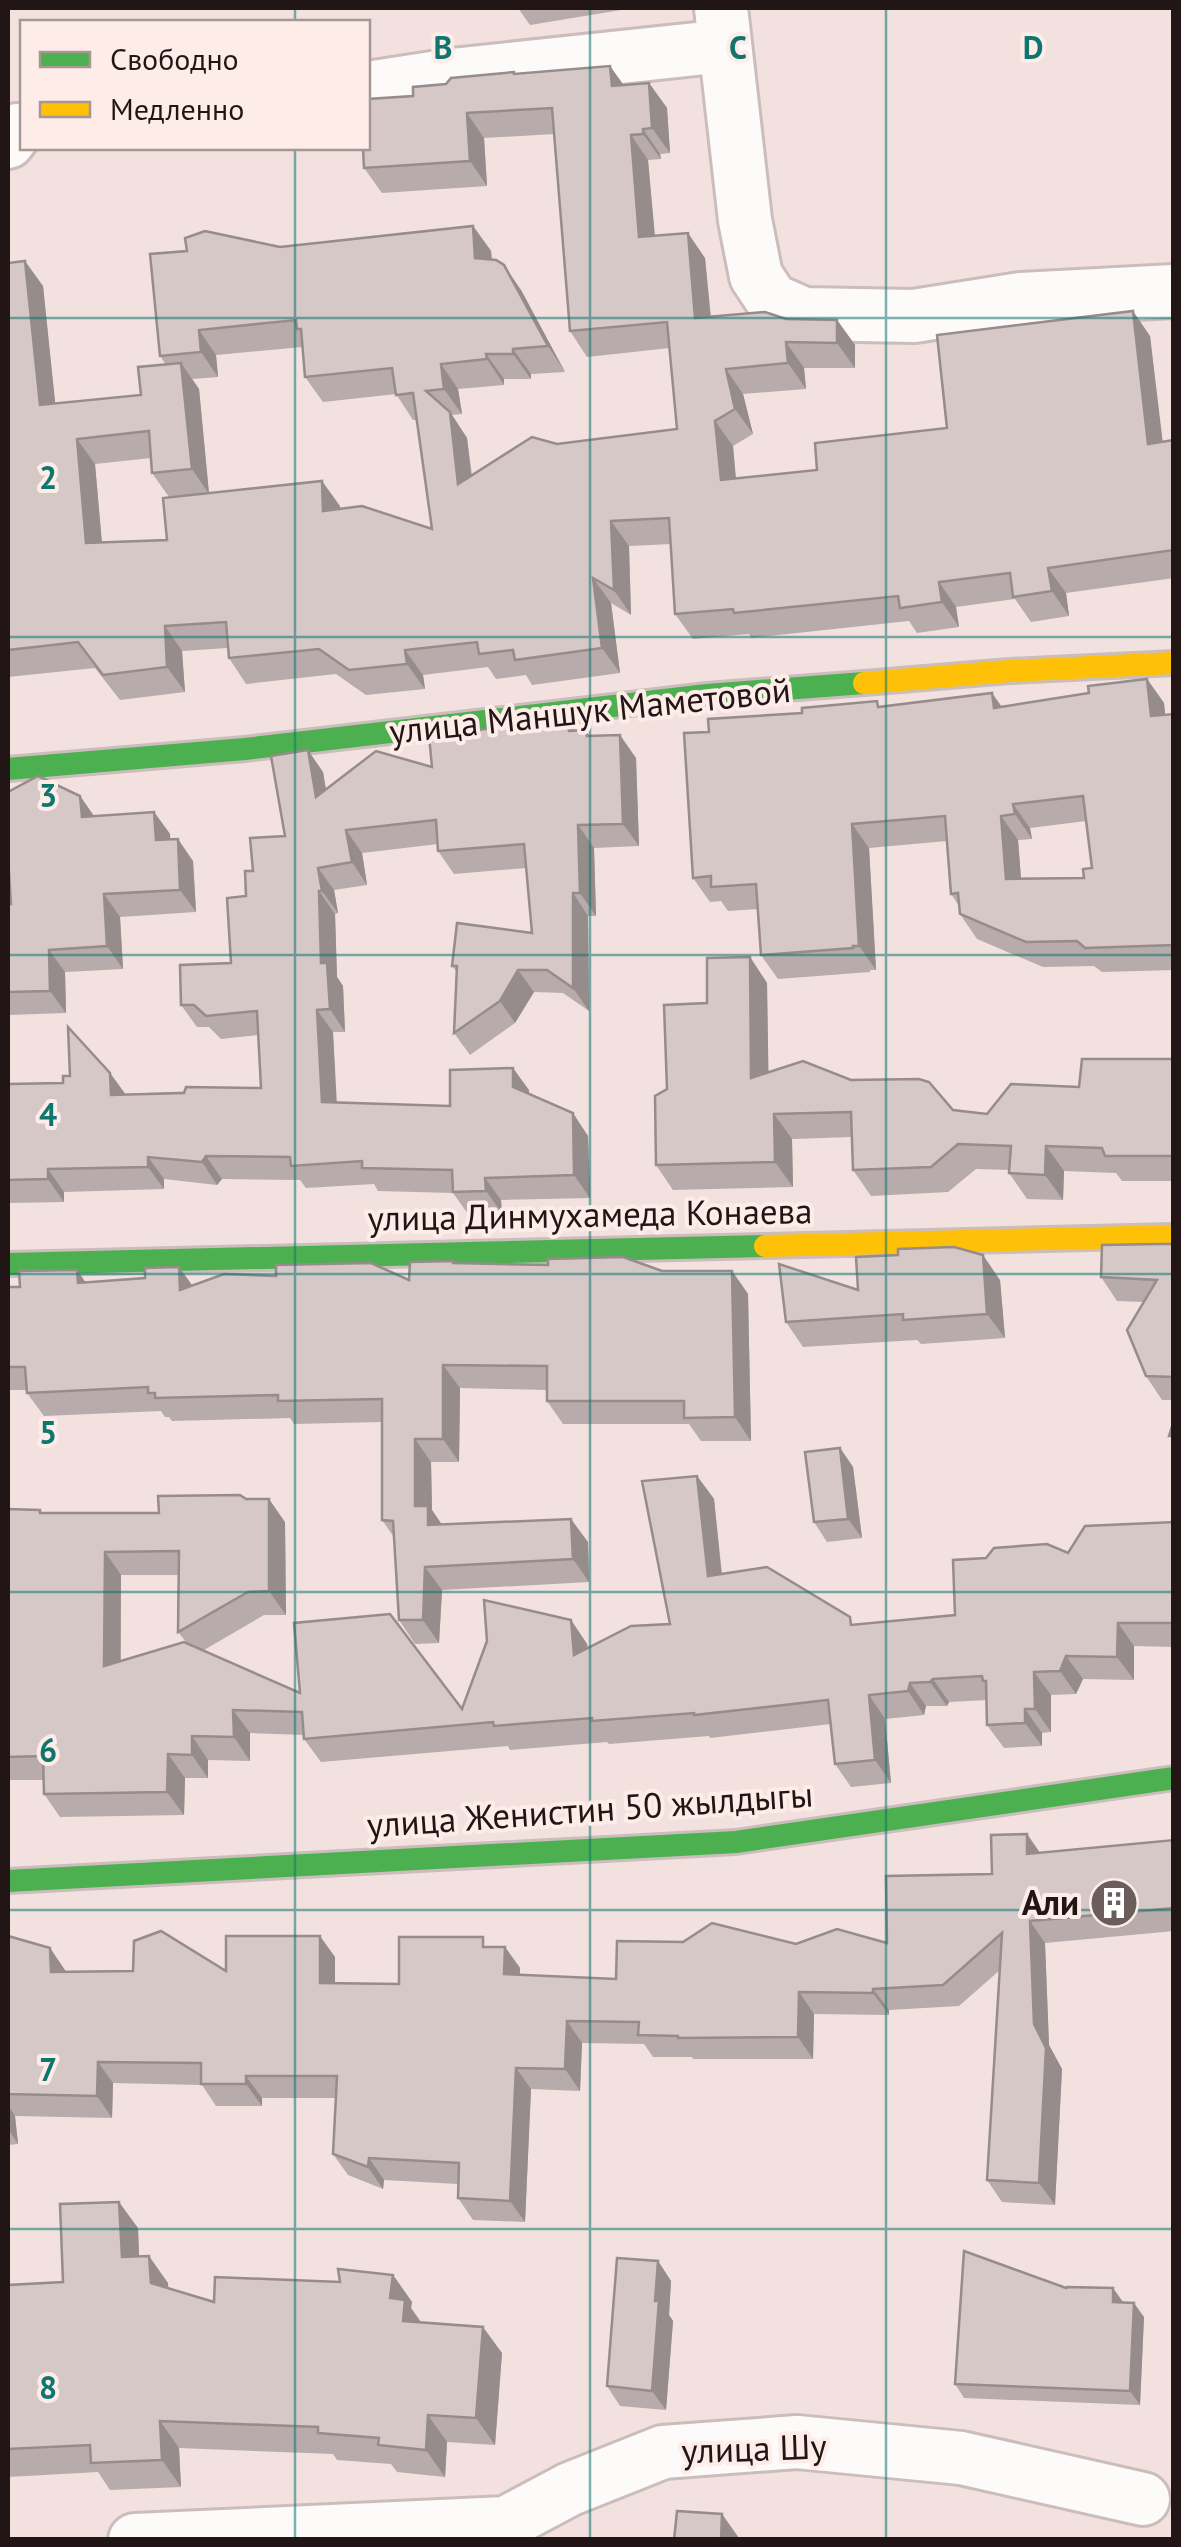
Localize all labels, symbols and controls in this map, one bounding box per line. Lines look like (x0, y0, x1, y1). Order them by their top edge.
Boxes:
legend (20, 20, 370, 150)
text: B (434, 26, 452, 68)
text: C (729, 26, 747, 68)
text: D (1023, 26, 1043, 68)
text: Свободно (110, 39, 239, 78)
text: Медленно (110, 89, 244, 128)
text: 2 (39, 456, 57, 498)
street label: улица Маншук Маметовой (387, 666, 793, 754)
text: 3 (39, 774, 57, 816)
text: 4 (39, 1093, 57, 1135)
street label: улица Динмухамеда Конаева (367, 1187, 813, 1241)
text: 5 (39, 1411, 57, 1453)
text: 6 (39, 1729, 57, 1771)
street label: улица Женистин 50 жылдыгы (365, 1770, 815, 1848)
building icon: Али (1088, 1877, 1140, 1929)
place label: Али (1022, 1879, 1079, 1925)
text: 7 (39, 2048, 57, 2090)
text: 8 (39, 2366, 57, 2408)
street label: улица Шу (680, 2422, 827, 2474)

